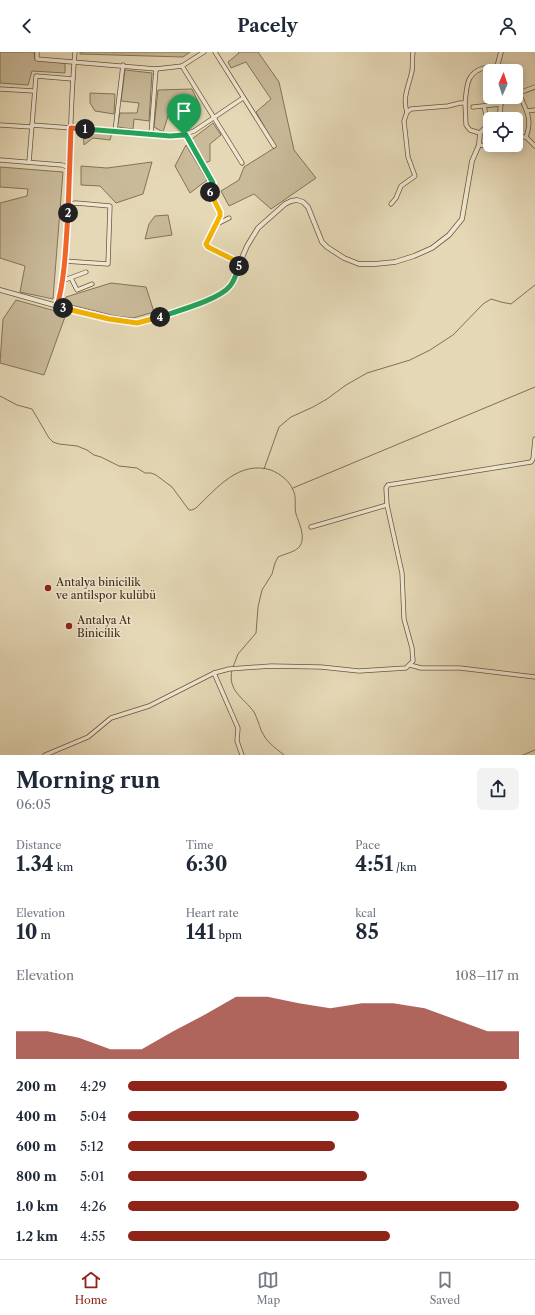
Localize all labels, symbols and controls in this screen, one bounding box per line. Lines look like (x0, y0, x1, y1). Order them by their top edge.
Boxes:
icon: back (16, 15, 38, 37)
text: Pacely (237, 15, 298, 37)
icon: person (497, 15, 519, 37)
north arrow (483, 64, 523, 104)
map controls (483, 64, 523, 152)
pin (167, 94, 201, 135)
icon: arrive (173, 100, 195, 122)
button: locate (483, 112, 523, 152)
pin: 1 (75, 119, 95, 139)
text: 1 (83, 122, 87, 136)
pin: 6 (200, 182, 220, 202)
text: 6 (207, 185, 213, 199)
pin: 2 (58, 203, 78, 223)
text: 2 (65, 206, 71, 220)
pin: 5 (229, 256, 249, 276)
text: 5 (236, 259, 242, 273)
pin: 3 (53, 298, 73, 318)
text: 3 (60, 301, 66, 315)
pin: 4 (150, 307, 170, 327)
text: 4 (157, 310, 163, 324)
place label: Antalya binicilik ve antilspor kulübü (55, 575, 156, 602)
marker: Antalya binicilik ve antilspor kulübü (43, 583, 53, 593)
place label: Antalya At Binicilik (76, 613, 131, 640)
marker: Antalya At Binicilik (64, 621, 74, 631)
text: Morning run (16, 767, 160, 794)
button: share (477, 768, 519, 810)
text: 06:05 (16, 796, 51, 812)
text: Distance (16, 838, 62, 852)
text: Time (186, 838, 213, 852)
text: Pace (355, 838, 380, 852)
text: 1.34 (16, 852, 54, 876)
text: 6:30 (186, 852, 228, 876)
text: 4:51 (355, 852, 393, 876)
text: km (54, 860, 73, 874)
text: /km (393, 860, 417, 874)
text: Elevation (16, 906, 65, 920)
text: Heart rate (186, 906, 239, 920)
text: kcal (355, 906, 376, 920)
text: 10 (16, 920, 38, 944)
text: 141 (186, 920, 216, 944)
text: 85 (355, 920, 379, 944)
text: m (38, 928, 51, 942)
text: bpm (216, 928, 242, 942)
text: Elevation (16, 967, 74, 983)
text: 108–117 m (455, 967, 519, 983)
text: 200 m (16, 1078, 56, 1094)
text: 4:29 (80, 1078, 106, 1094)
text: 400 m (16, 1108, 56, 1124)
text: 5:04 (80, 1108, 106, 1124)
text: 600 m (16, 1138, 57, 1154)
text: 5:12 (80, 1138, 104, 1154)
text: 800 m (16, 1168, 57, 1184)
text: 5:01 (80, 1168, 104, 1184)
text: 1.0 km (16, 1198, 58, 1214)
text: 4:26 (80, 1198, 106, 1214)
text: 1.2 km (16, 1228, 58, 1244)
text: 4:55 (80, 1228, 105, 1244)
tab: Home (75, 1269, 107, 1307)
tab: Map (257, 1269, 280, 1307)
tab: Saved (430, 1269, 460, 1307)

